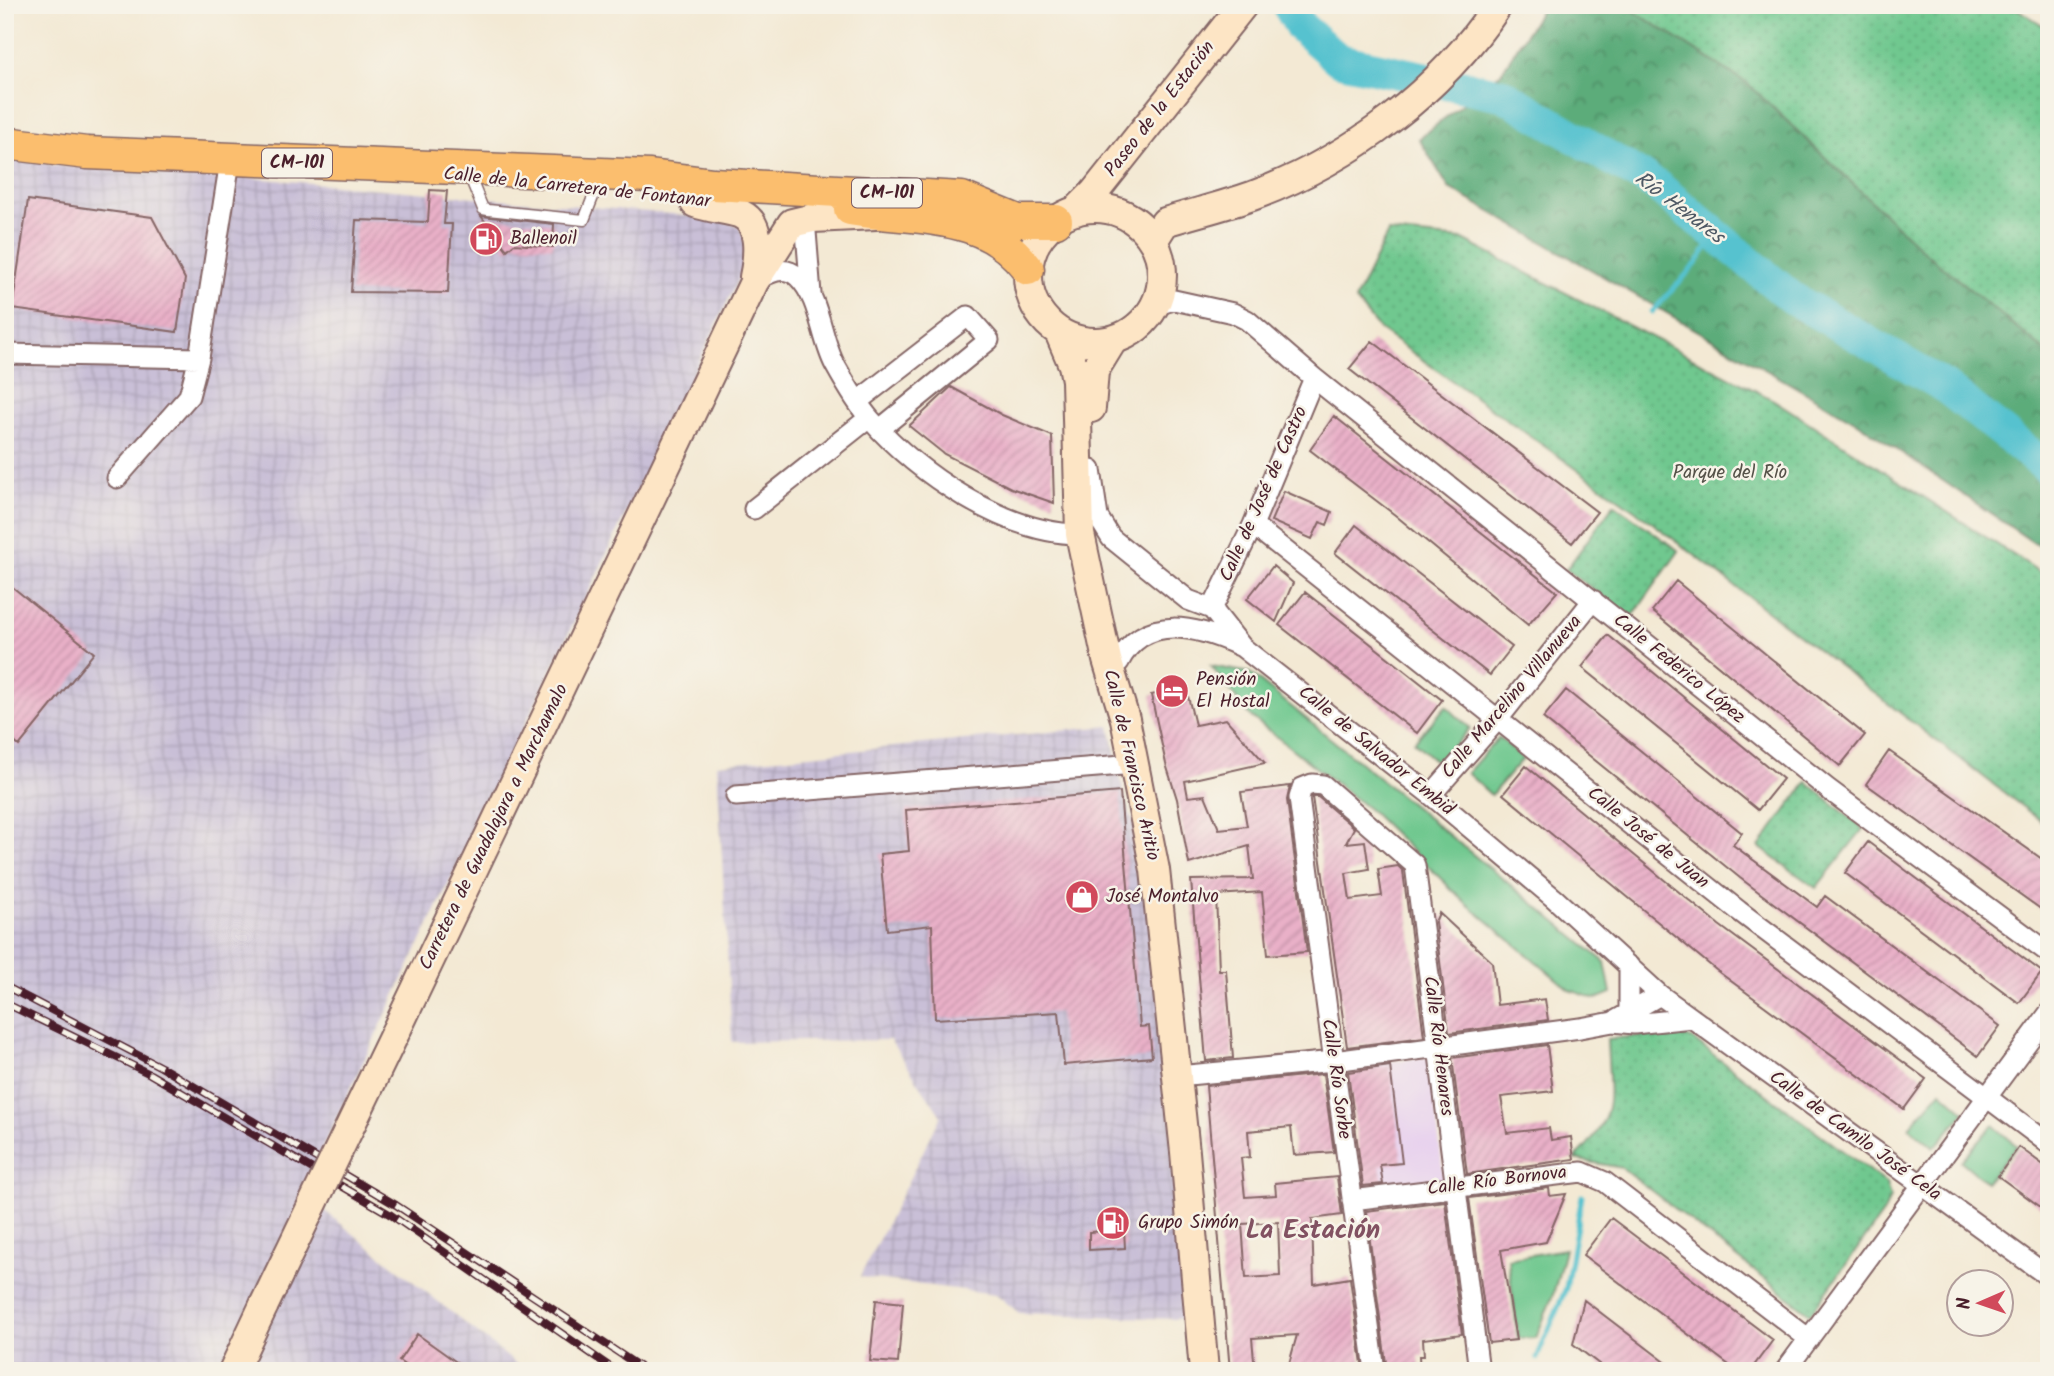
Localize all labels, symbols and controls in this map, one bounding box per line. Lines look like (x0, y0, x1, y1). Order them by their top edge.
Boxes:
street label: Paseo de la Estación (1097, 34, 1223, 184)
road number: CM-101 (262, 148, 332, 178)
street label: Calle de la Carretera de Fontanar (442, 159, 714, 217)
water label: Río Henares (1627, 163, 1733, 254)
road number: CM-101 (852, 178, 922, 208)
fuel station icon: Ballenoil (467, 220, 505, 258)
place label: Ballenoil (510, 224, 577, 254)
street label: Calle de José de Castro (1212, 401, 1316, 587)
park label: Parque del Río (1673, 458, 1787, 488)
street label: Calle Federico López (1606, 606, 1752, 732)
street label: Calle Marcelino Villanueva (1434, 608, 1590, 786)
place label: Pensión El Hostal (1196, 665, 1270, 717)
street label: Calle de Francisco Aritio (1094, 666, 1168, 864)
hotel icon: Pensión El Hostal (1153, 672, 1191, 710)
street label: Calle de Salvador Embid (1291, 678, 1461, 824)
street label: Carretera de Guadalajara a Marchamalo (411, 679, 577, 975)
street label: Calle José de Juan (1580, 779, 1716, 897)
shop icon: José Montalvo (1063, 878, 1101, 916)
place label: José Montalvo (1106, 882, 1219, 912)
street label: Calle Río Henares (1415, 974, 1461, 1118)
street label: Calle Río Sorbe (1313, 1017, 1359, 1141)
street label: Calle de Camilo José Cela (1762, 1063, 1948, 1209)
street label: Calle Río Bornova (1426, 1158, 1568, 1204)
fuel station icon: Grupo Simón (1094, 1204, 1132, 1242)
place label: Grupo Simón (1138, 1208, 1239, 1238)
district label: La Estación (1246, 1210, 1380, 1252)
north arrow (1946, 1268, 2016, 1338)
text: N (1950, 1297, 1980, 1310)

